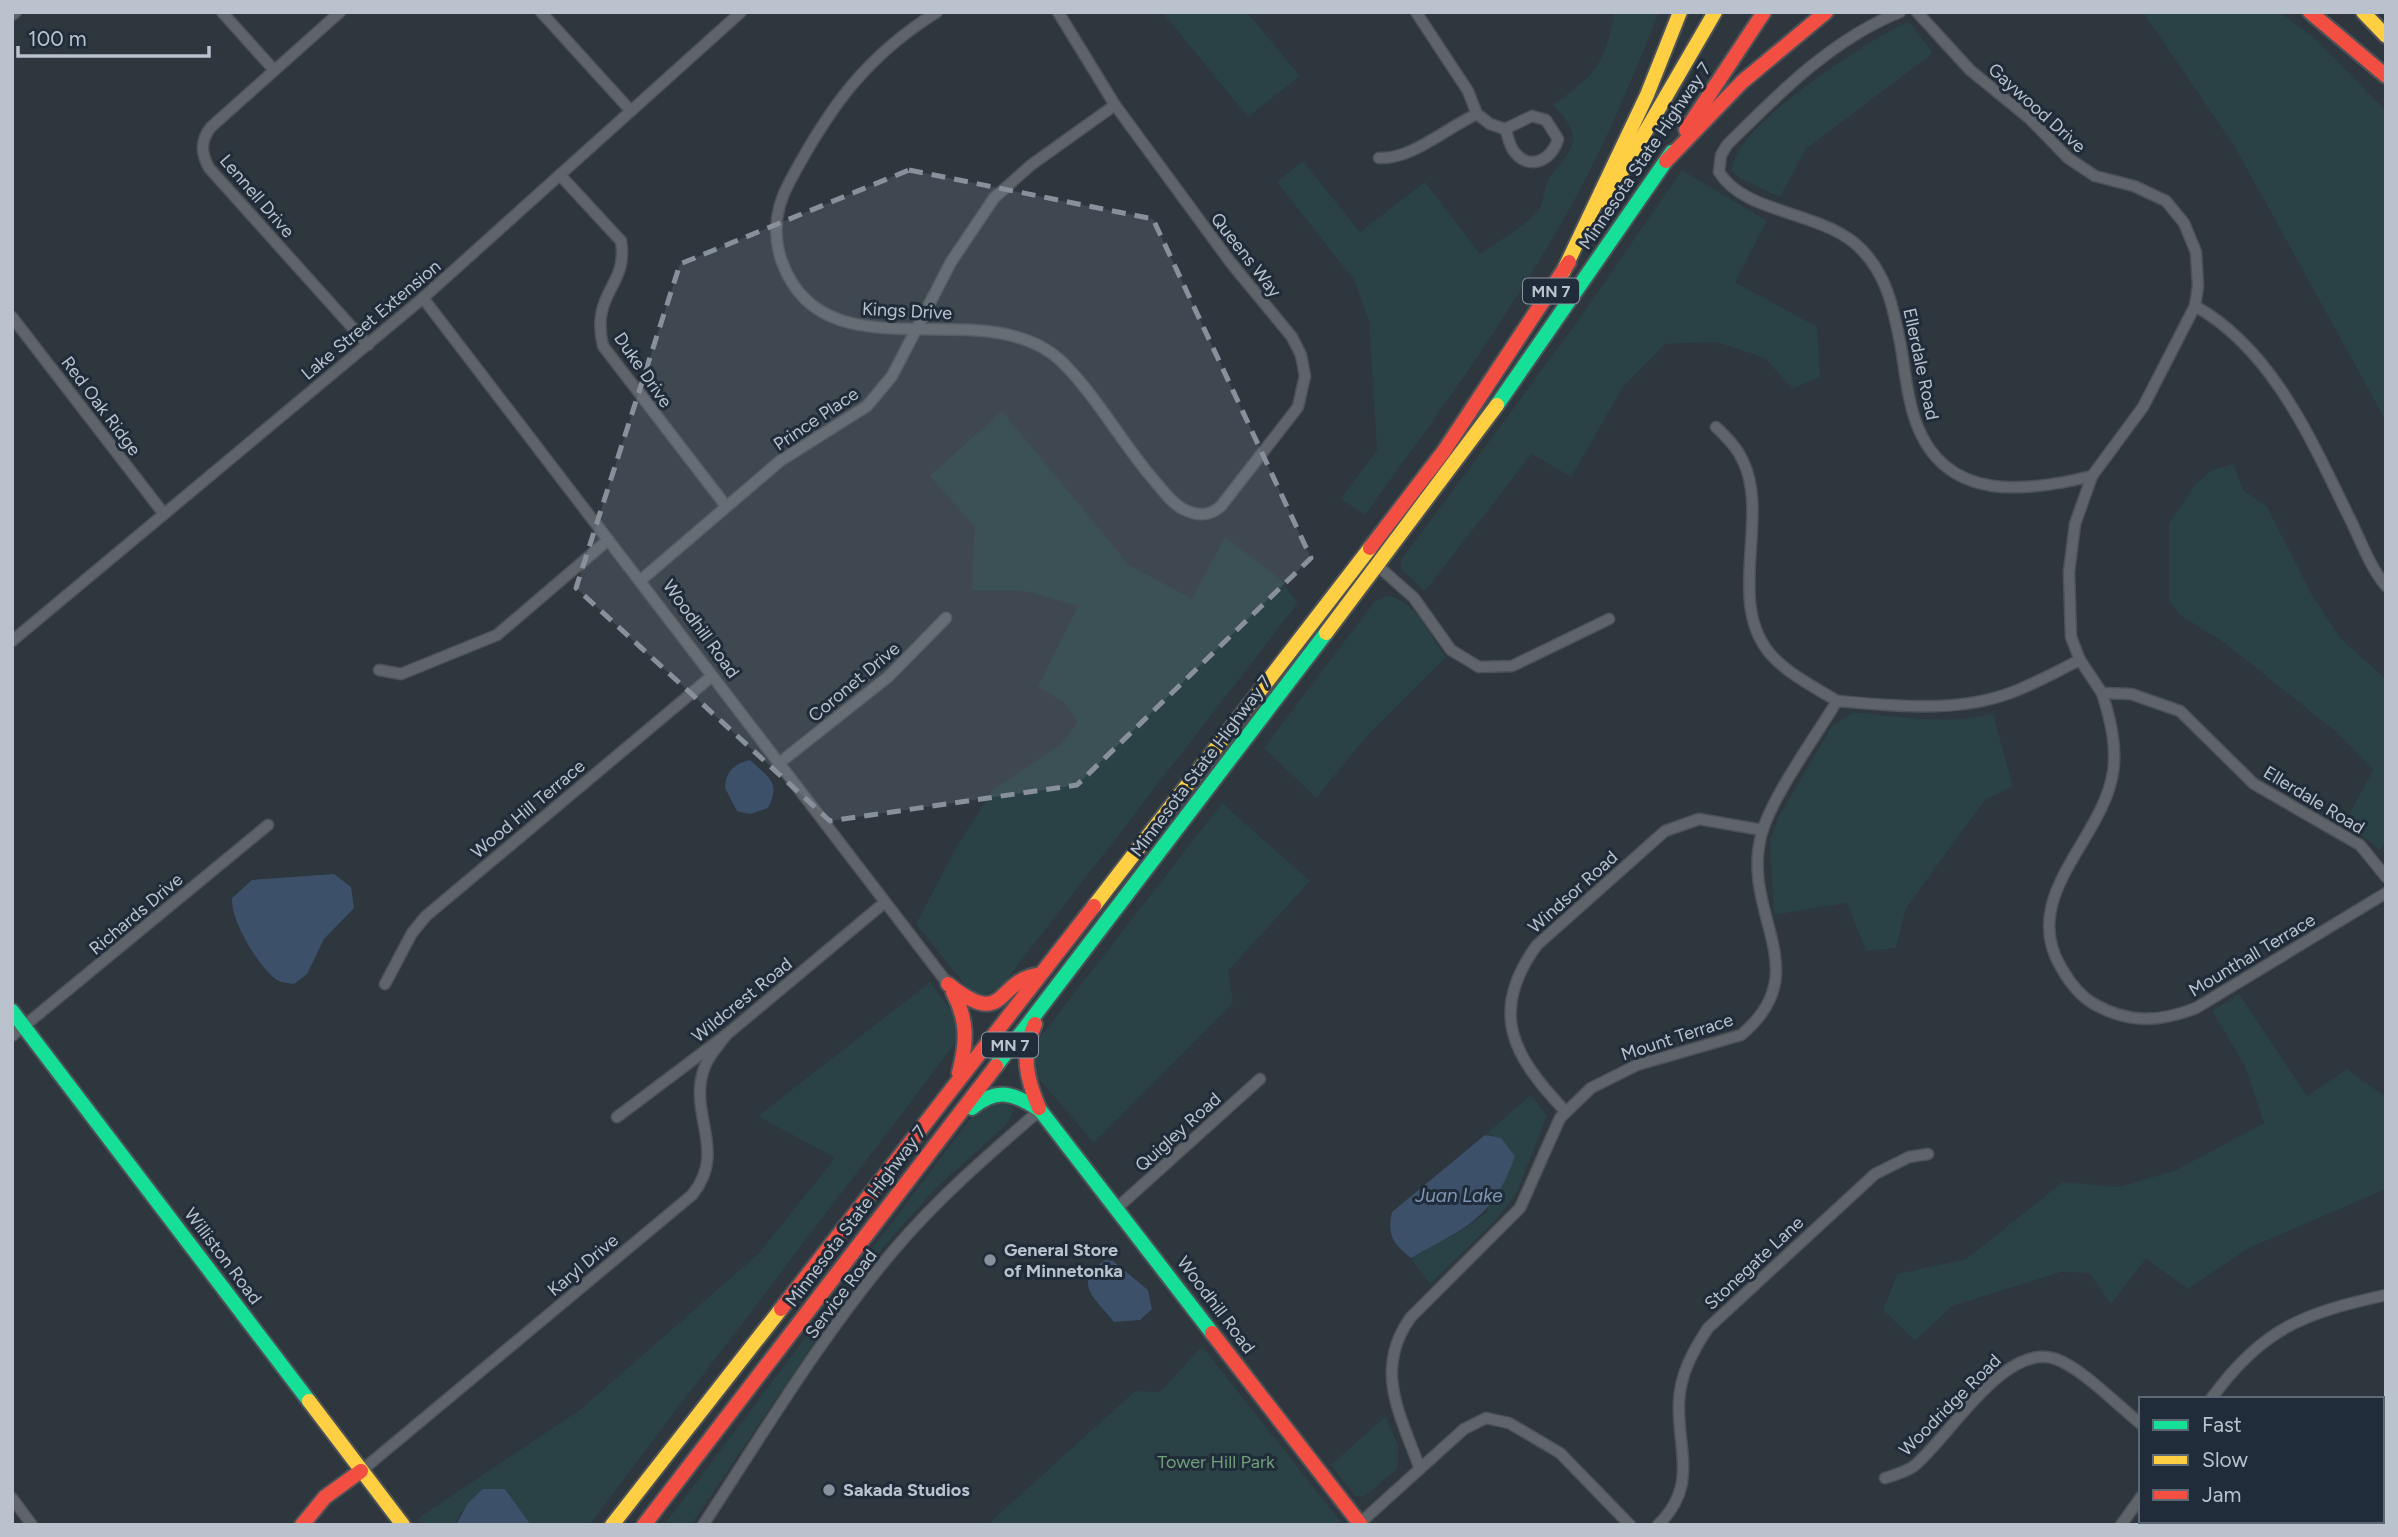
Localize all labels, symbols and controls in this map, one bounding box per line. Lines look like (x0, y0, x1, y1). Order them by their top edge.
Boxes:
scale bar (18, 14, 208, 58)
text: 100 m (28, 26, 87, 51)
street label: Minnesota State Highway 7 (1574, 58, 1716, 254)
street label: Gaywood Drive (1984, 58, 2090, 158)
street label: Lennell Drive (215, 150, 299, 242)
street label: Queens Way (1206, 208, 1286, 302)
street label: Lake Street Extension (297, 255, 445, 385)
road number: MN 7 (1523, 278, 1579, 304)
street label: Kings Drive (861, 298, 953, 324)
street label: Ellerdale Road (1898, 306, 1944, 422)
street label: Duke Drive (609, 328, 677, 412)
street label: Red Oak Ridge (56, 352, 146, 460)
street label: Prince Place (769, 382, 863, 455)
street label: Woodhill Road (658, 576, 744, 682)
street label: Coronet Drive (804, 637, 904, 727)
street label: Minnesota State Highway 7 (1126, 671, 1277, 861)
street label: Wood Hill Terrace (467, 755, 590, 863)
street label: Ellerdale Road (2260, 761, 2368, 839)
street label: Windsor Road (1524, 846, 1622, 938)
street label: Richards Drive (85, 868, 187, 960)
street label: Mounthall Terrace (2185, 908, 2319, 1001)
street label: Wildcrest Road (687, 953, 797, 1047)
street label: Mount Terrace (1618, 1008, 1736, 1065)
road number: MN 7 (982, 1032, 1038, 1058)
street label: Quigley Road (1131, 1088, 1225, 1176)
street label: Minnesota State Highway 7 (781, 1121, 932, 1311)
water label: Juan Lake (1414, 1184, 1503, 1207)
street label: Williston Road (180, 1203, 266, 1309)
street label: Stonegate Lane (1700, 1211, 1808, 1314)
street label: Karyl Drive (543, 1229, 623, 1301)
place label: General Store of Minnetonka (1004, 1239, 1123, 1282)
street label: Service Road (800, 1245, 882, 1343)
marker: General Store of Minnetonka (982, 1252, 998, 1268)
street label: Woodhill Road (1172, 1252, 1260, 1358)
street label: Woodridge Road (1894, 1349, 2006, 1461)
legend (2139, 1397, 2384, 1523)
text: Fast (2202, 1412, 2242, 1437)
text: Slow (2202, 1447, 2248, 1472)
park label: Tower Hill Park (1157, 1451, 1275, 1473)
place label: Sakada Studios (843, 1479, 970, 1501)
marker: Sakada Studios (821, 1482, 837, 1498)
text: Jam (2202, 1482, 2241, 1507)

